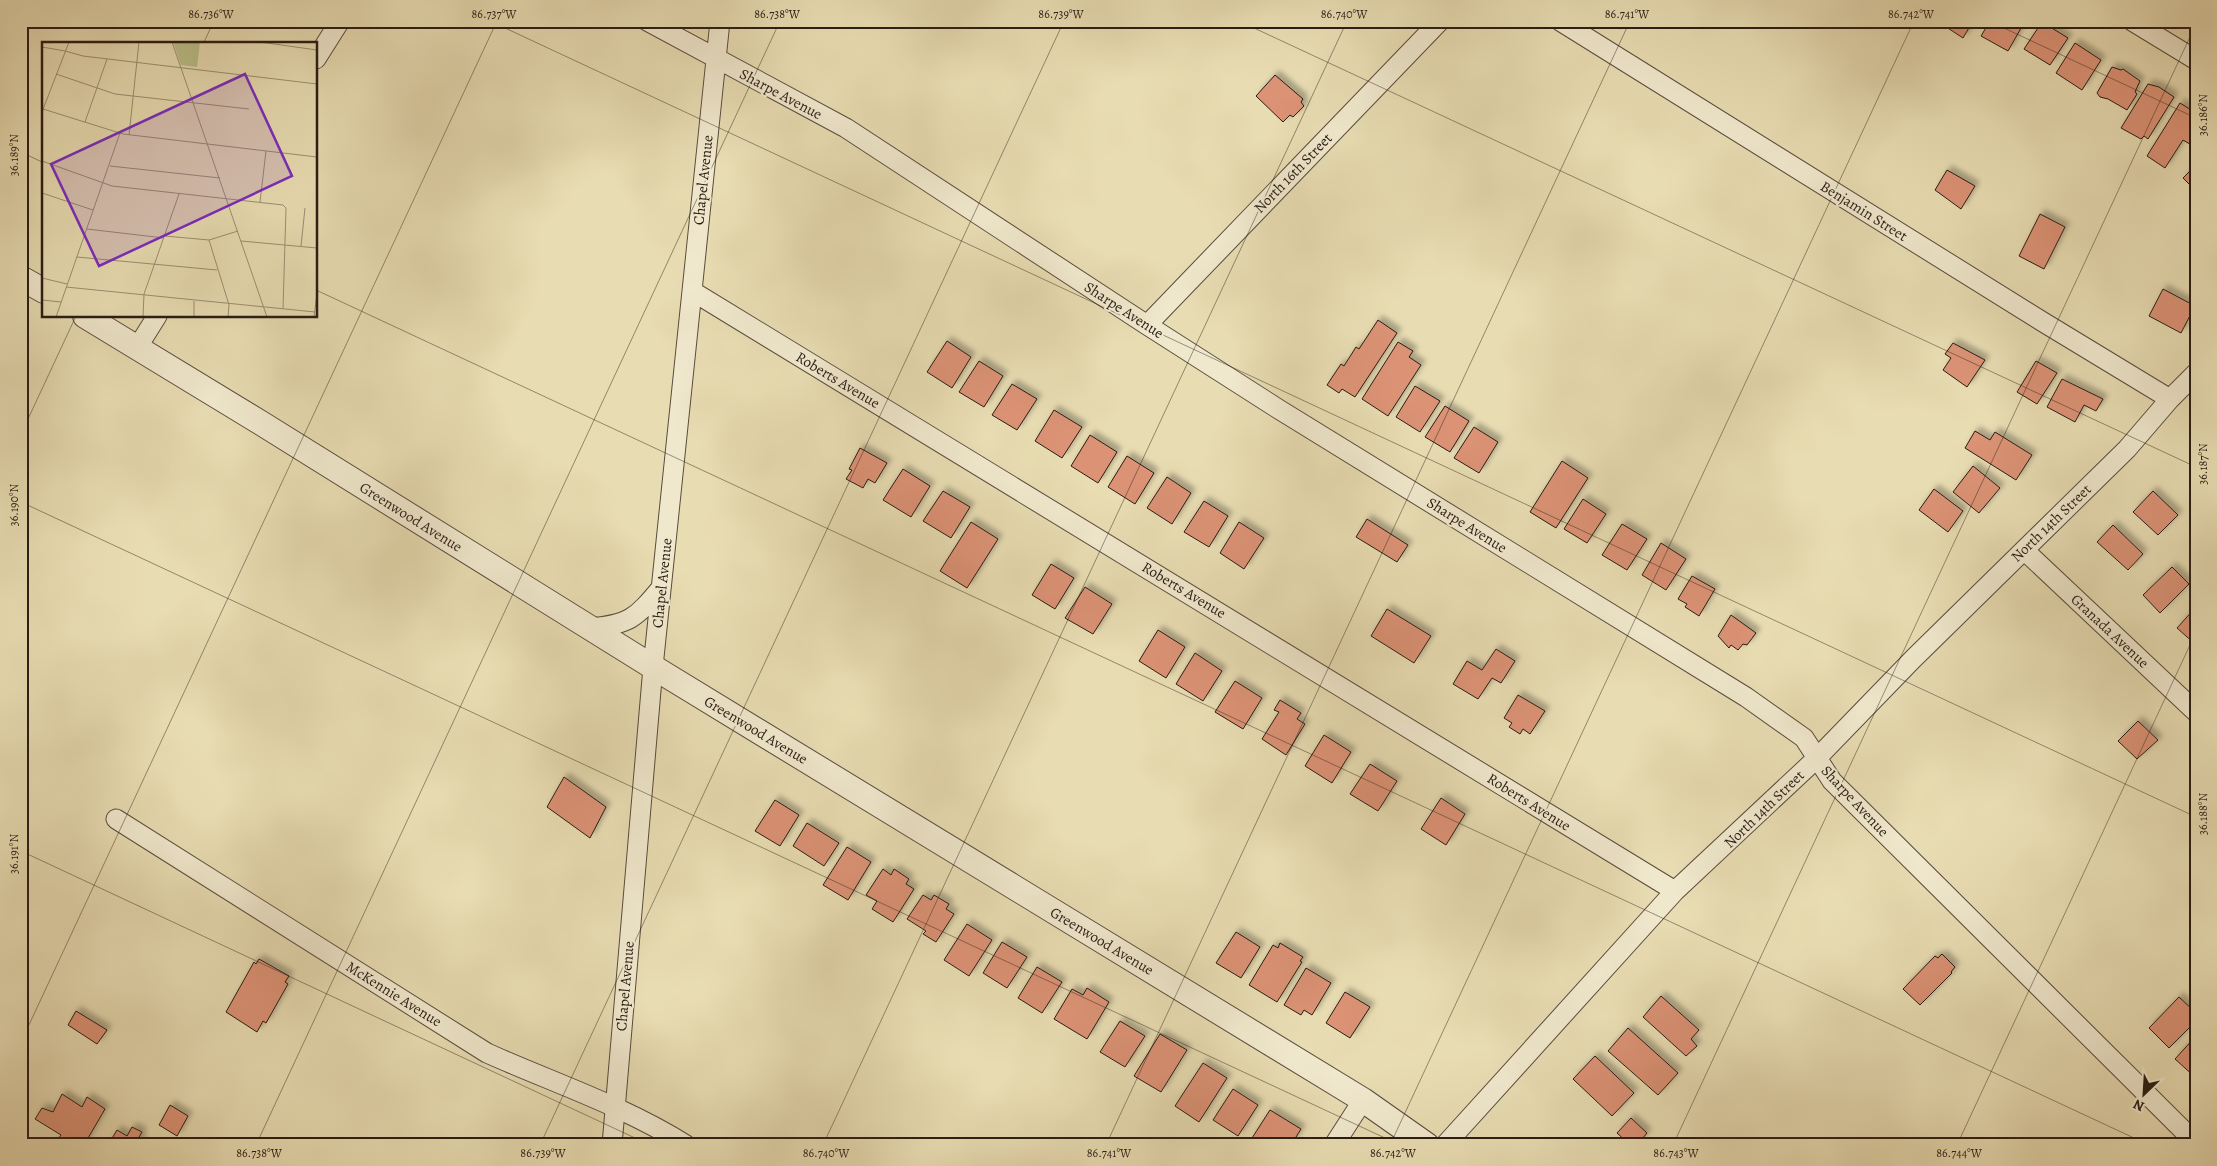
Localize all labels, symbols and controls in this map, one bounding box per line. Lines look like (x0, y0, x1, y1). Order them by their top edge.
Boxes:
text: 86.736°W (188, 6, 235, 22)
text: 86.737°W (472, 6, 517, 22)
text: 86.738°W (754, 6, 801, 22)
text: 86.739°W (1038, 6, 1084, 22)
text: 86.740°W (1321, 6, 1368, 22)
text: 86.741°W (1605, 6, 1650, 22)
text: 86.742°W (1888, 6, 1935, 22)
inset map (42, 42, 318, 318)
street label: Sharpe Avenue (736, 64, 826, 124)
text: 36.186°N (2195, 94, 2211, 136)
street label: North 16th Street (1250, 128, 1337, 218)
text: 36.189°N (6, 134, 22, 176)
street label: Chapel Avenue (688, 134, 718, 226)
street label: Benjamin Street (1817, 176, 1911, 246)
street label: Sharpe Avenue (1080, 277, 1168, 343)
street label: Roberts Avenue (792, 347, 884, 413)
text: 36.187°N (2195, 443, 2211, 485)
street label: Greenwood Avenue (356, 477, 466, 557)
street label: North 14th Street (2007, 480, 2096, 566)
text: 36.190°N (6, 483, 22, 526)
street label: Sharpe Avenue (1423, 492, 1511, 558)
street label: Chapel Avenue (647, 537, 677, 629)
street label: Roberts Avenue (1138, 557, 1230, 623)
street label: Granada Avenue (2067, 590, 2154, 673)
street label: Greenwood Avenue (700, 691, 812, 769)
street label: Sharpe Avenue (1817, 761, 1893, 841)
street label: North 14th Street (1720, 766, 1809, 852)
street label: Roberts Avenue (1483, 768, 1575, 836)
text: 36.188°N (2195, 793, 2211, 835)
text: 36.191°N (6, 834, 22, 874)
street label: Greenwood Avenue (1046, 902, 1158, 980)
street label: Chapel Avenue (611, 940, 639, 1032)
street label: McKennie Avenue (342, 957, 446, 1032)
north arrow (2120, 1068, 2170, 1118)
text: N (2130, 1095, 2147, 1116)
text: 86.738°W (236, 1145, 283, 1161)
text: 86.739°W (520, 1145, 566, 1161)
text: 86.740°W (803, 1145, 850, 1161)
text: 86.741°W (1087, 1145, 1132, 1161)
text: 86.742°W (1370, 1145, 1417, 1161)
text: 86.743°W (1653, 1145, 1699, 1161)
text: 86.744°W (1936, 1145, 1983, 1161)

